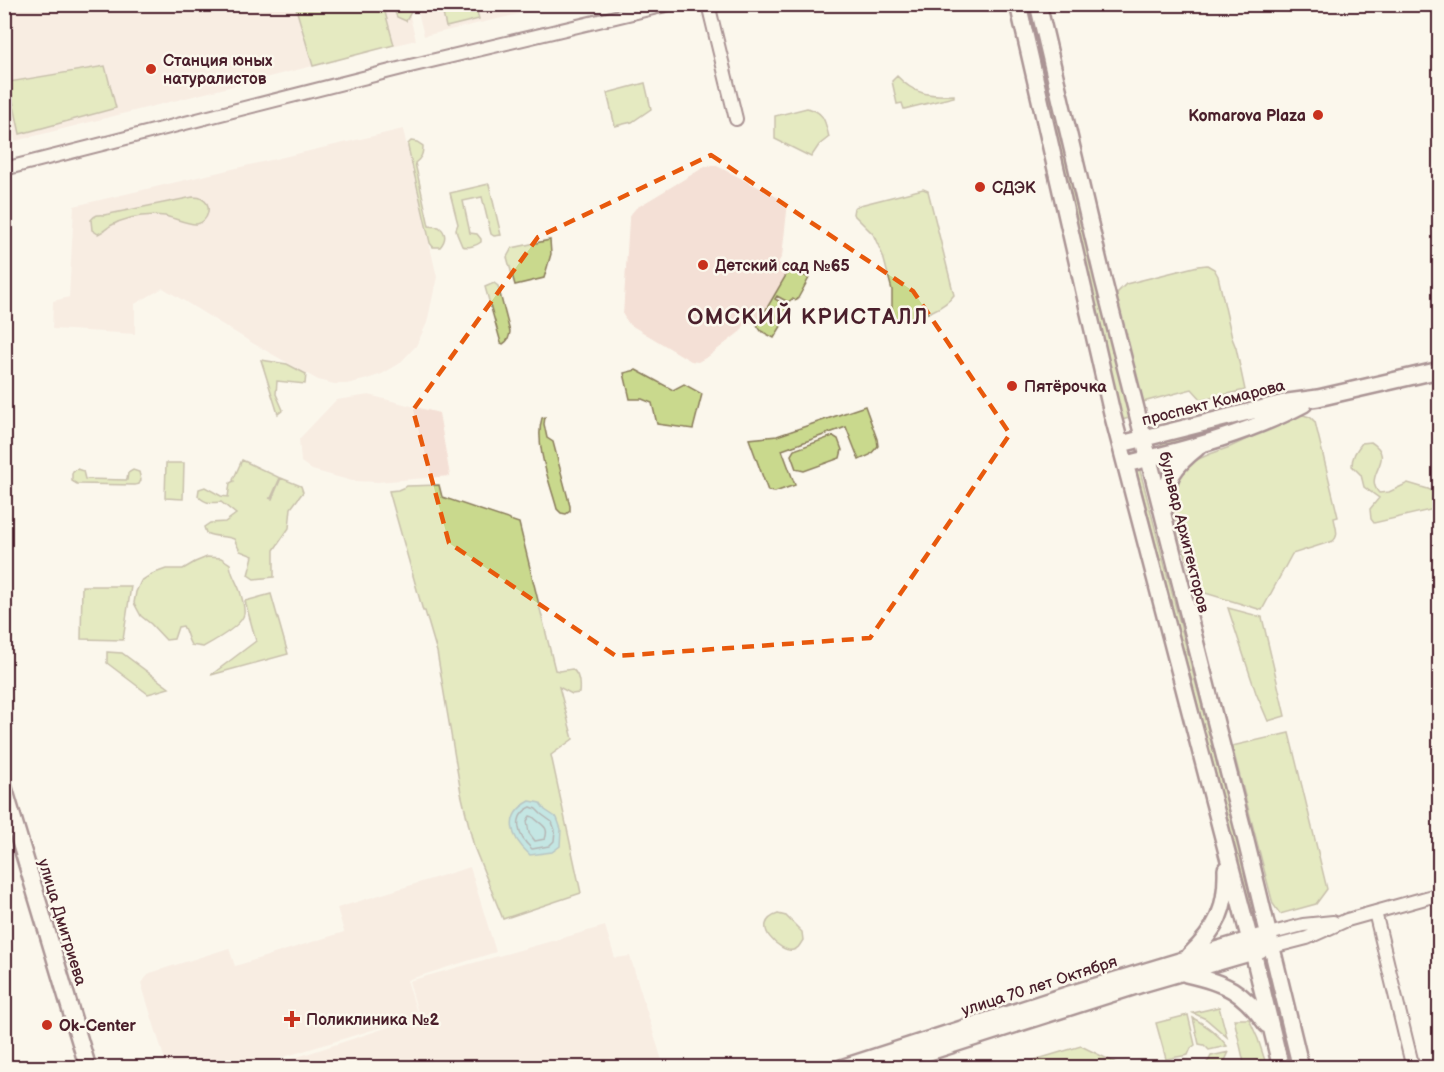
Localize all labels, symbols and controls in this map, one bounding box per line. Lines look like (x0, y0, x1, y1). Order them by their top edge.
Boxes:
place label: Станция юных натуралистов (163, 52, 273, 89)
marker: Станция юных натуралистов (144, 62, 158, 76)
place label: Komarova Plaza (1188, 107, 1306, 126)
marker: Komarova Plaza (1311, 108, 1325, 122)
place label: СДЭК (992, 179, 1036, 198)
marker: СДЭК (973, 180, 987, 194)
place label: Детский сад №65 (715, 257, 850, 276)
marker: Детский сад №65 (696, 258, 710, 272)
district label: ОМСКИЙ КРИСТАЛЛ (687, 302, 929, 331)
street label: проспект Комарова (1140, 376, 1287, 430)
place label: Пятёрочка (1024, 378, 1107, 397)
marker: Пятёрочка (1005, 379, 1019, 393)
street label: бульвар Архитекторов (1154, 450, 1213, 615)
street label: улица Дмитриева (33, 857, 90, 989)
street label: улица 70 лет Октября (959, 952, 1120, 1021)
marker: Поликлиника №2 (283, 1010, 301, 1028)
place label: Поликлиника №2 (306, 1011, 440, 1030)
place label: Ok-Center (59, 1017, 136, 1036)
marker: Ok-Center (40, 1018, 54, 1032)

